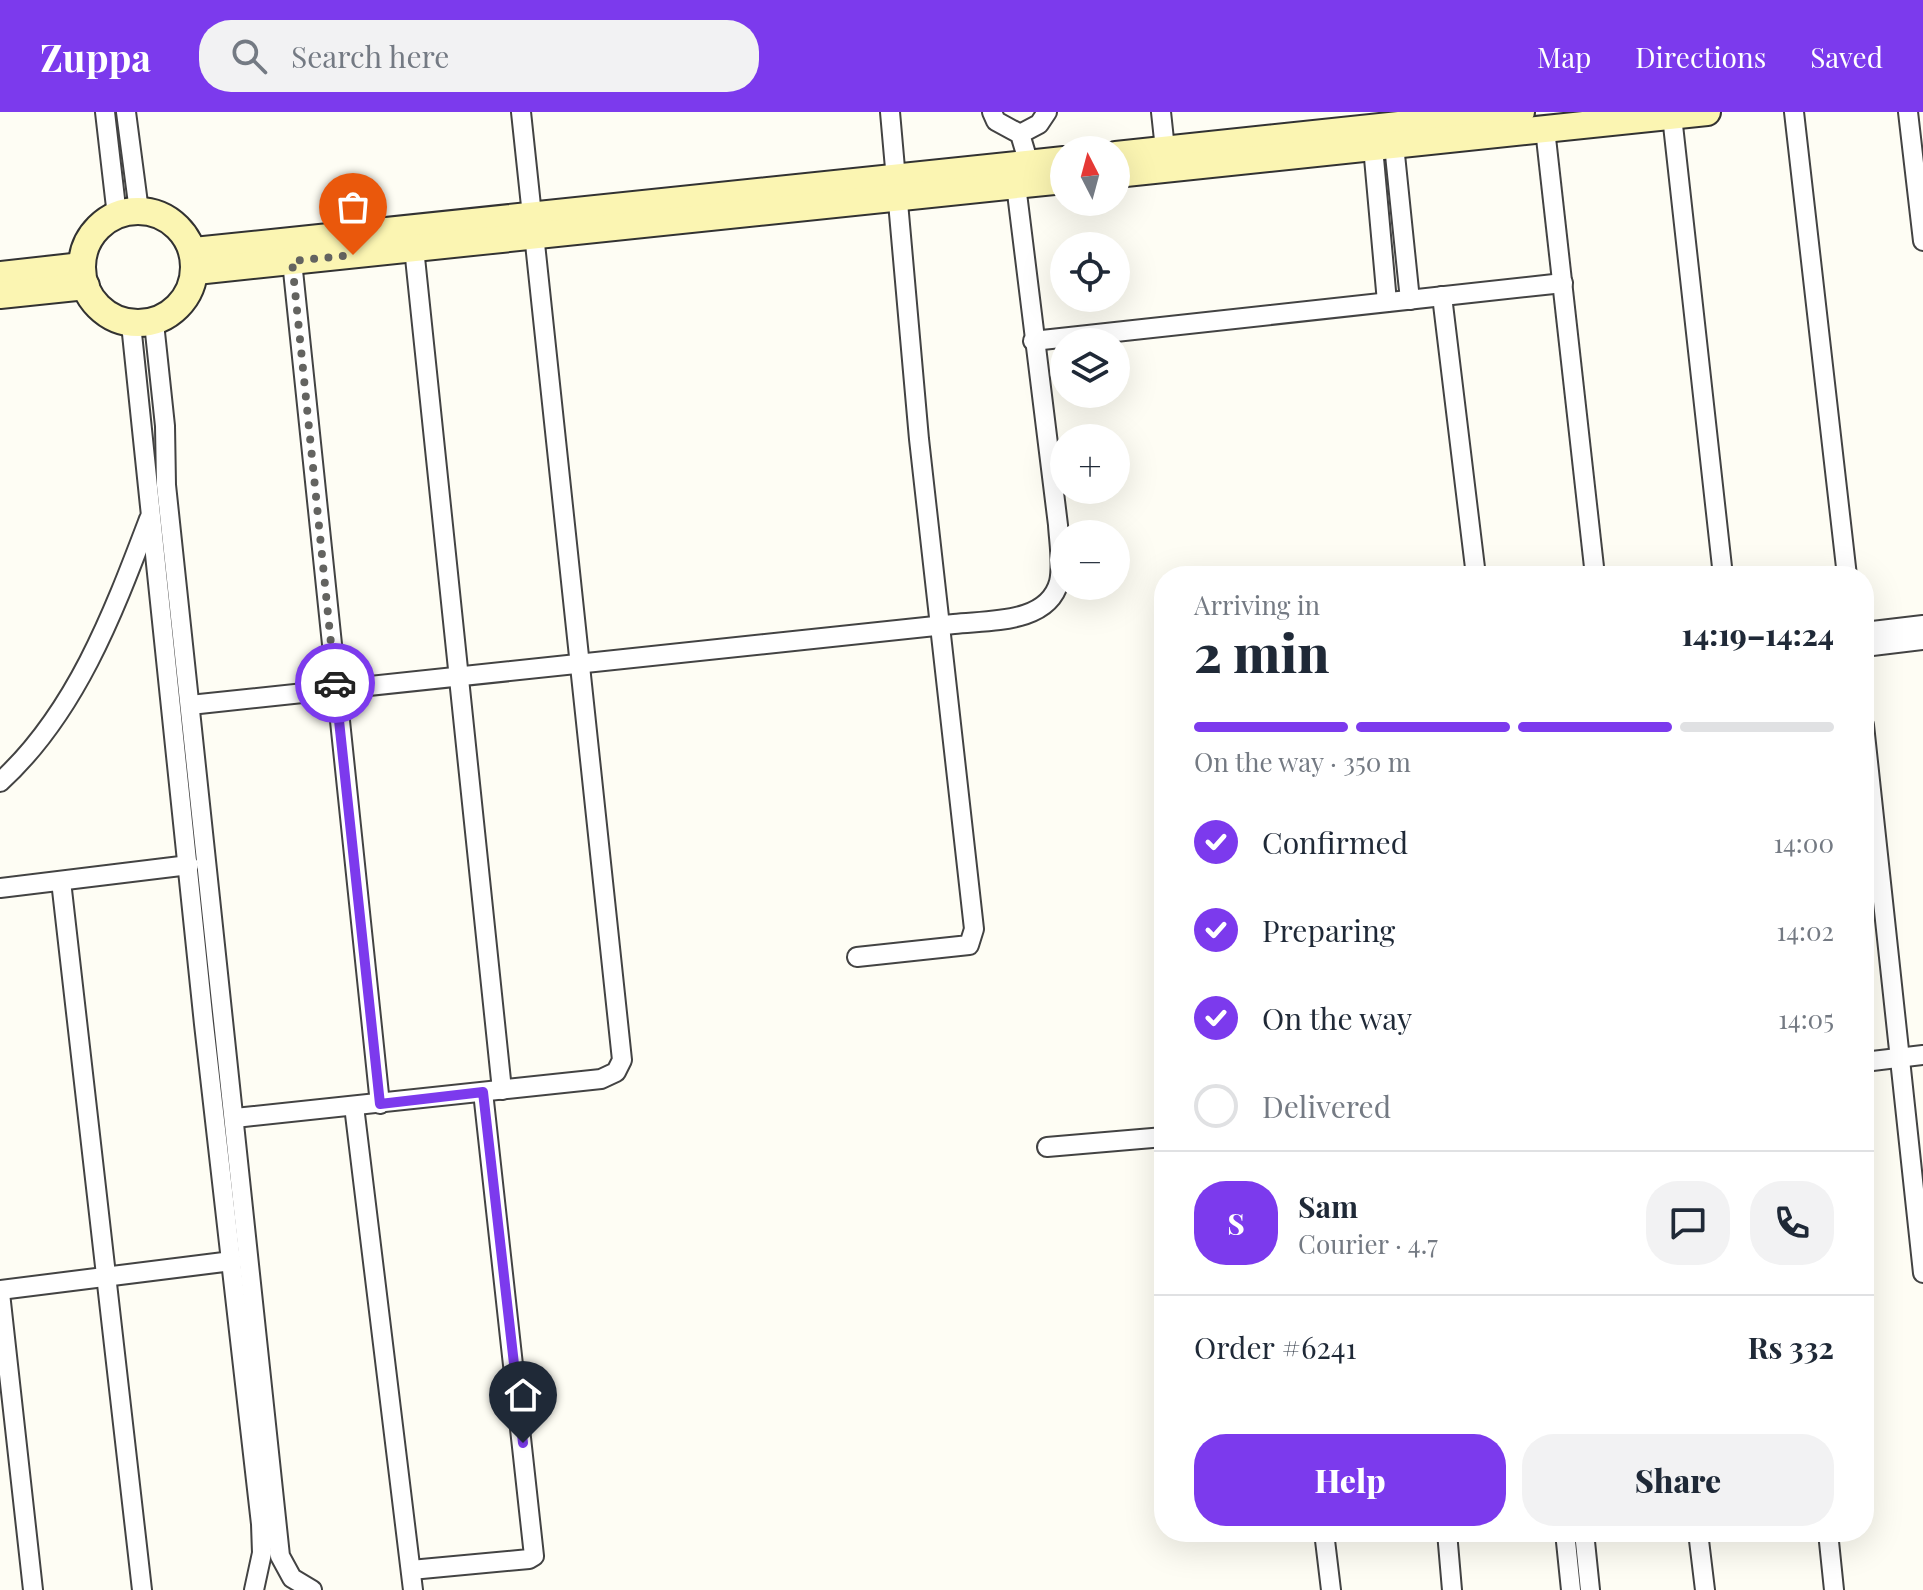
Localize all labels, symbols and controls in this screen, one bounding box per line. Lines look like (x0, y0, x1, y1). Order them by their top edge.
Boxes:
search box (199, 20, 759, 92)
text: Zuppa (40, 31, 151, 82)
icon: search (227, 34, 271, 78)
text: Search here (291, 36, 450, 76)
text: Map (1537, 38, 1591, 75)
text: Directions (1635, 38, 1766, 75)
text: Saved (1810, 38, 1883, 75)
north arrow (1050, 136, 1130, 216)
map controls (1050, 136, 1130, 600)
pin (319, 173, 387, 255)
icon: bag (331, 185, 375, 229)
button: locate (1050, 232, 1130, 312)
button: layers (1050, 328, 1130, 408)
button: + (1050, 424, 1130, 504)
button: − (1050, 520, 1130, 600)
text: Arriving in (1194, 587, 1320, 622)
text: 14:19–14:24 (1681, 614, 1834, 654)
text: 2 min (1194, 617, 1329, 686)
courier (295, 643, 375, 723)
icon: car (313, 661, 357, 705)
text: On the way · 350 m (1194, 744, 1411, 779)
icon: check (1194, 820, 1238, 864)
text: Confirmed (1262, 822, 1408, 862)
text: 14:00 (1773, 825, 1834, 860)
icon: check (1194, 908, 1238, 952)
text: Preparing (1262, 910, 1395, 950)
text: 14:02 (1777, 913, 1834, 948)
icon: check (1194, 996, 1238, 1040)
text: On the way (1262, 998, 1412, 1038)
text: 14:05 (1778, 1001, 1834, 1036)
text: Delivered (1262, 1086, 1391, 1126)
button: chat (1646, 1181, 1730, 1265)
button: phone (1750, 1181, 1834, 1265)
text: Sam (1298, 1186, 1358, 1226)
text: S (1227, 1203, 1245, 1243)
text: Courier · 4.7 (1298, 1226, 1438, 1261)
text: Order #6241 (1194, 1327, 1357, 1367)
text: Rs 332 (1748, 1327, 1834, 1367)
pin (489, 1361, 557, 1443)
icon: home (501, 1373, 545, 1417)
button: Help (1194, 1434, 1506, 1526)
button: Share (1522, 1434, 1834, 1526)

